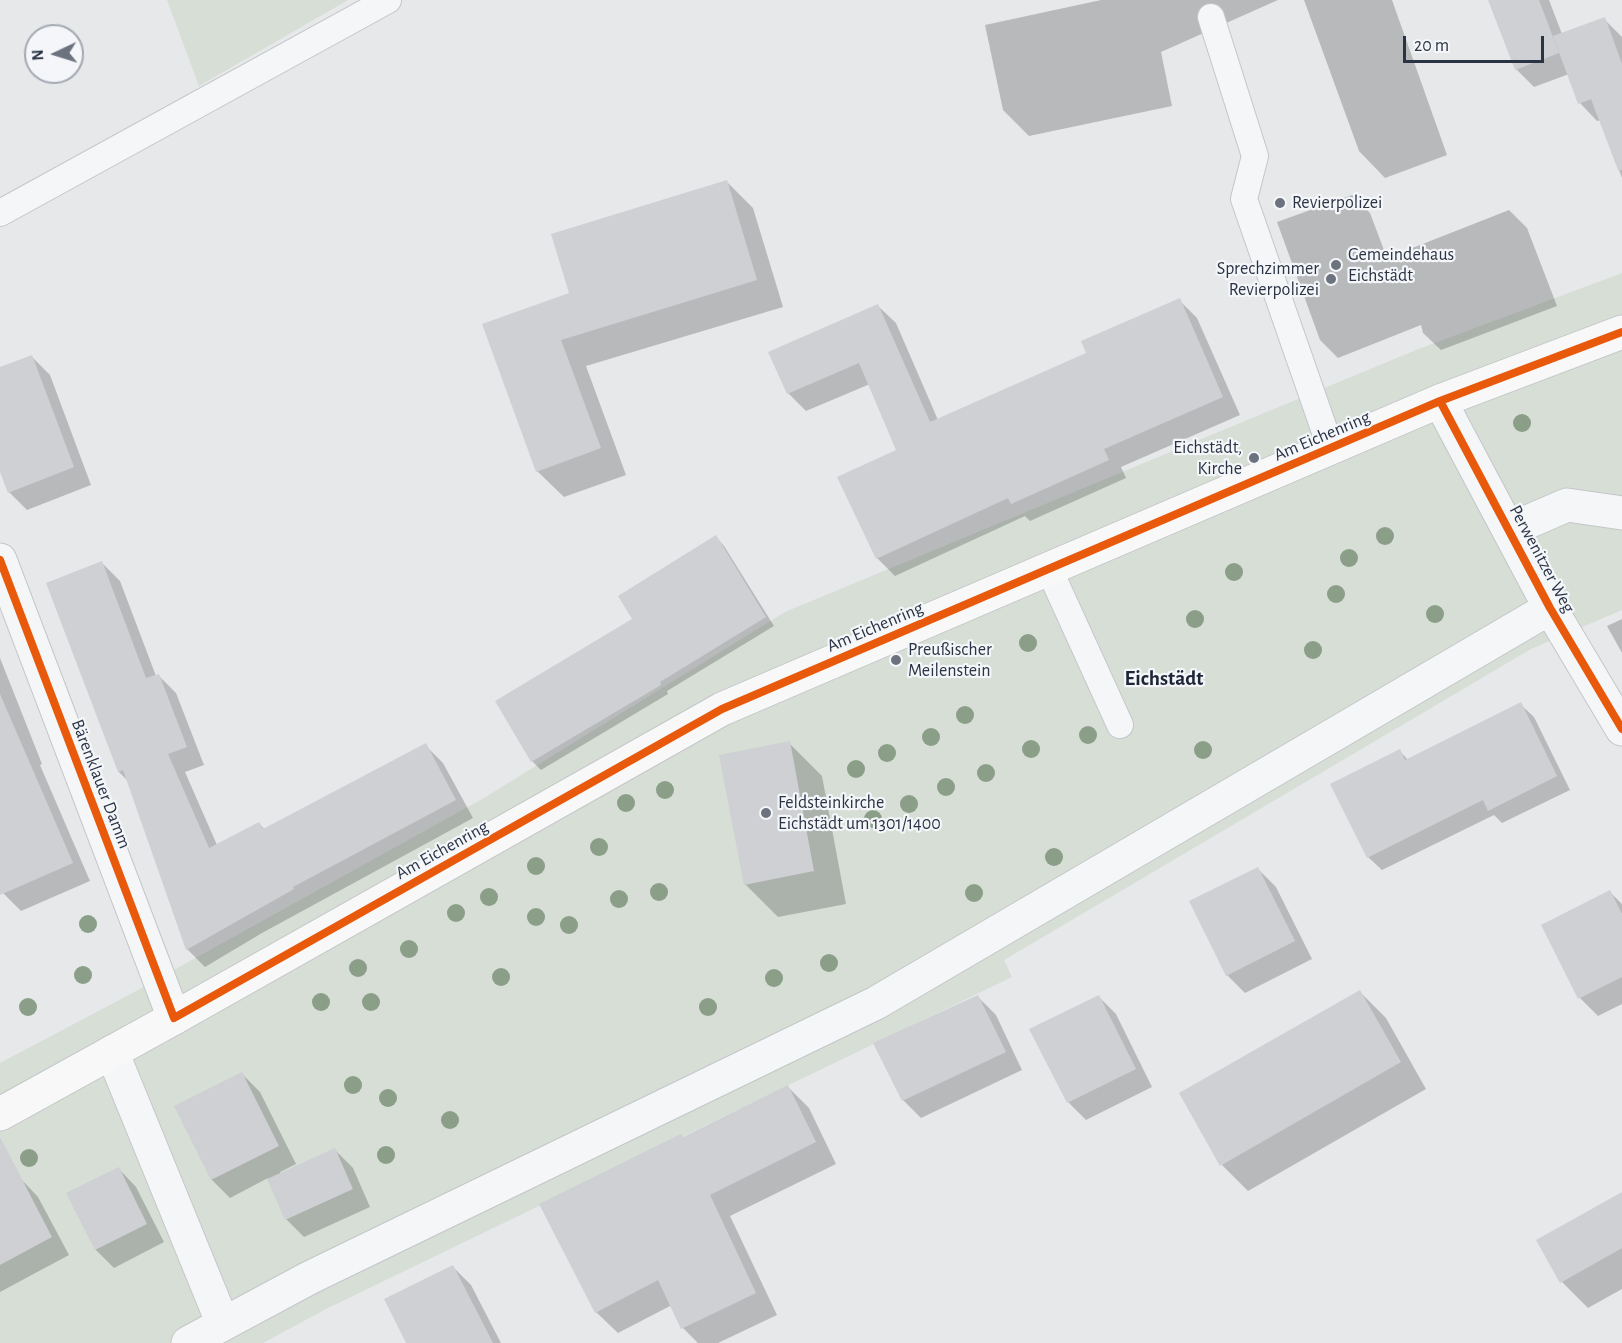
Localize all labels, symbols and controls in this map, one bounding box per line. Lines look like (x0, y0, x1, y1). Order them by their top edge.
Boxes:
north arrow (24, 24, 84, 84)
scale bar (1406, 24, 1547, 62)
text: 20 m (1414, 37, 1449, 55)
text: N (30, 49, 46, 61)
place label: Revierpolizei (1292, 192, 1382, 214)
marker: Revierpolizei (1273, 196, 1287, 210)
place label: Gemeindehaus Eichstädt (1348, 244, 1454, 286)
place label: Sprechzimmer Revierpolizei (1217, 258, 1319, 300)
marker: Gemeindehaus Eichstädt (1329, 258, 1343, 272)
marker: Sprechzimmer Revierpolizei (1324, 272, 1338, 286)
street label: Am Eichenring (1271, 406, 1373, 466)
place label: Eichstädt, Kirche (1173, 437, 1242, 480)
marker: Eichstädt, Kirche (1247, 451, 1261, 465)
street label: Perwenitzer Weg (1505, 501, 1579, 617)
street label: Am Eichenring (824, 597, 926, 657)
place label: Preußischer Meilenstein (908, 639, 992, 682)
marker: Preußischer Meilenstein (889, 653, 903, 667)
district label: Eichstädt (1125, 666, 1203, 692)
street label: Bärenklauer Damm (66, 716, 136, 852)
place label: Feldsteinkirche Eichstädt um 1301/1400 (778, 792, 941, 834)
marker: Feldsteinkirche Eichstädt um 1301/1400 (759, 806, 773, 820)
street label: Am Eichenring (392, 816, 492, 884)

